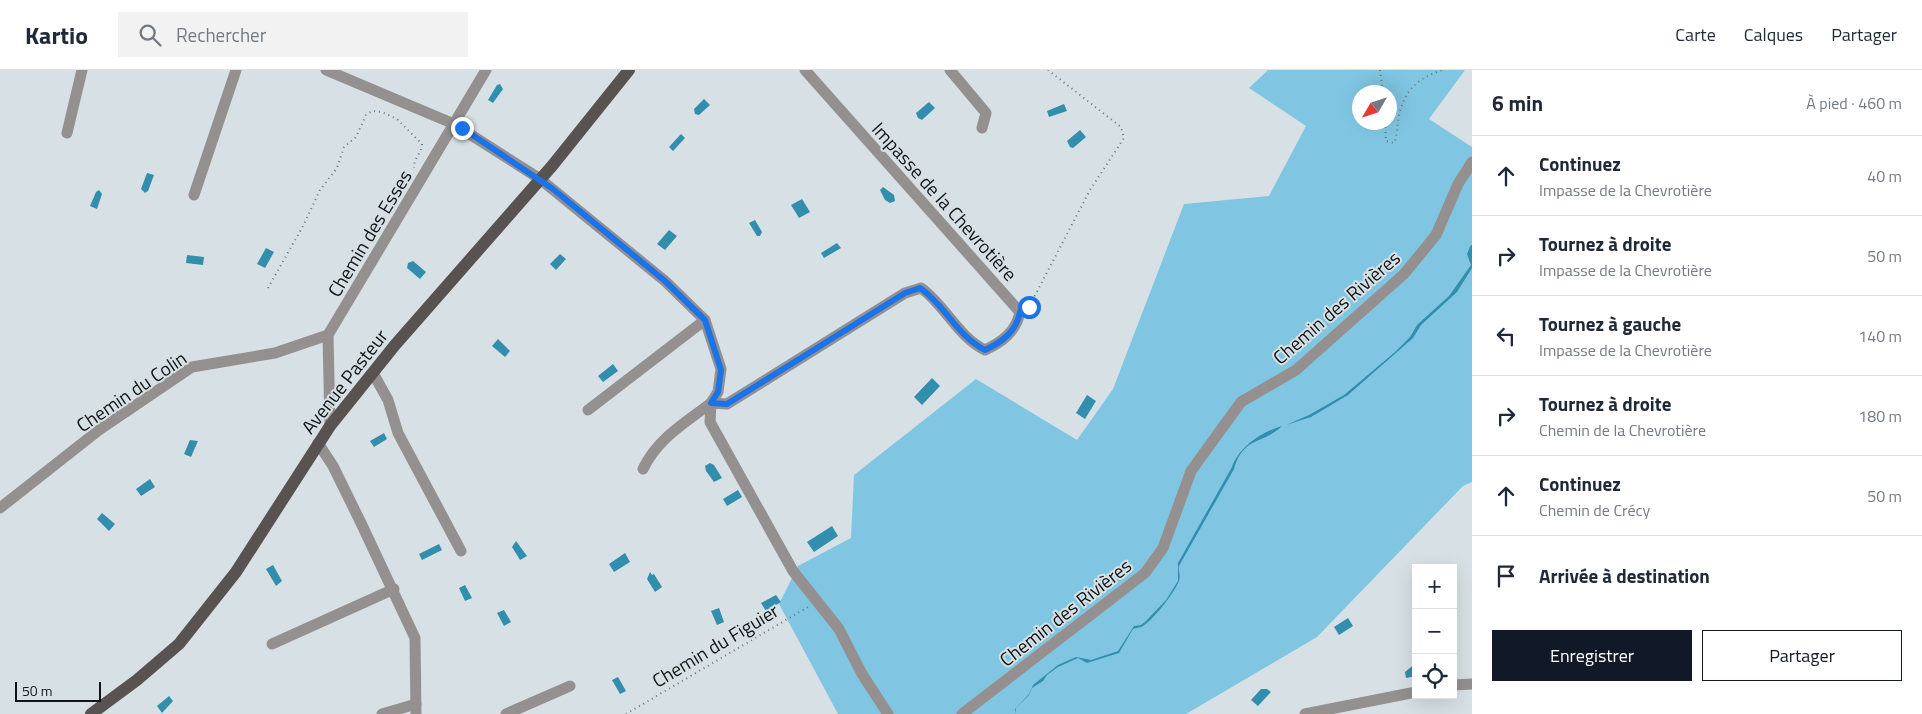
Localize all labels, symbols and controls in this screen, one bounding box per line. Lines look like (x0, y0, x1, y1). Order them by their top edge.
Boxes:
search box (118, 12, 468, 57)
text: Kartio (25, 17, 88, 53)
text: Rechercher (176, 20, 266, 49)
icon: search (136, 21, 164, 49)
text: Carte (1675, 21, 1716, 48)
text: Calques (1744, 21, 1803, 48)
text: Partager (1831, 21, 1897, 48)
north arrow (1352, 85, 1397, 130)
text: 6 min (1492, 87, 1543, 119)
text: À pied · 460 m (1806, 91, 1902, 115)
street label: Impasse de la Chevrotière (866, 115, 1024, 287)
route end (451, 117, 474, 140)
text: Continuez (1539, 149, 1621, 178)
icon: ahead (1492, 162, 1520, 190)
street label: Chemin des Esses (320, 164, 419, 302)
text: 40 m (1867, 164, 1902, 188)
text: Impasse de la Chevrotière (1539, 178, 1712, 202)
text: Tournez à droite (1539, 229, 1671, 258)
icon: right (1492, 242, 1520, 270)
street label: Chemin des Rivières (1266, 243, 1406, 371)
text: 50 m (1867, 244, 1902, 268)
text: Impasse de la Chevrotière (1539, 258, 1712, 282)
route start (1018, 296, 1041, 319)
text: Tournez à gauche (1539, 309, 1681, 338)
street label: Avenue Pasteur (294, 322, 394, 440)
icon: left (1492, 322, 1520, 350)
text: 140 m (1858, 324, 1902, 348)
text: Impasse de la Chevrotière (1539, 338, 1712, 362)
street label: Chemin du Colin (70, 343, 192, 439)
text: Tournez à droite (1539, 389, 1671, 418)
icon: right (1492, 402, 1520, 430)
text: 180 m (1858, 404, 1902, 428)
text: Chemin de la Chevrotière (1539, 418, 1706, 442)
text: Continuez (1539, 469, 1621, 498)
icon: ahead (1492, 482, 1520, 510)
text: 50 m (1867, 484, 1902, 508)
text: Chemin de Crécy (1539, 498, 1650, 522)
street label: Chemin des Rivières (993, 551, 1137, 673)
text: Arrivée à destination (1539, 561, 1710, 590)
icon: arrive (1492, 562, 1520, 590)
map controls (1412, 564, 1457, 699)
button: + (1412, 564, 1457, 609)
street label: Chemin du Figuier (646, 595, 784, 694)
button: − (1412, 609, 1457, 654)
button: Enregistrer (1492, 630, 1692, 681)
button: Partager (1702, 630, 1902, 681)
button: locate (1412, 654, 1457, 699)
scale bar (15, 679, 101, 702)
text: 50 m (22, 680, 52, 701)

